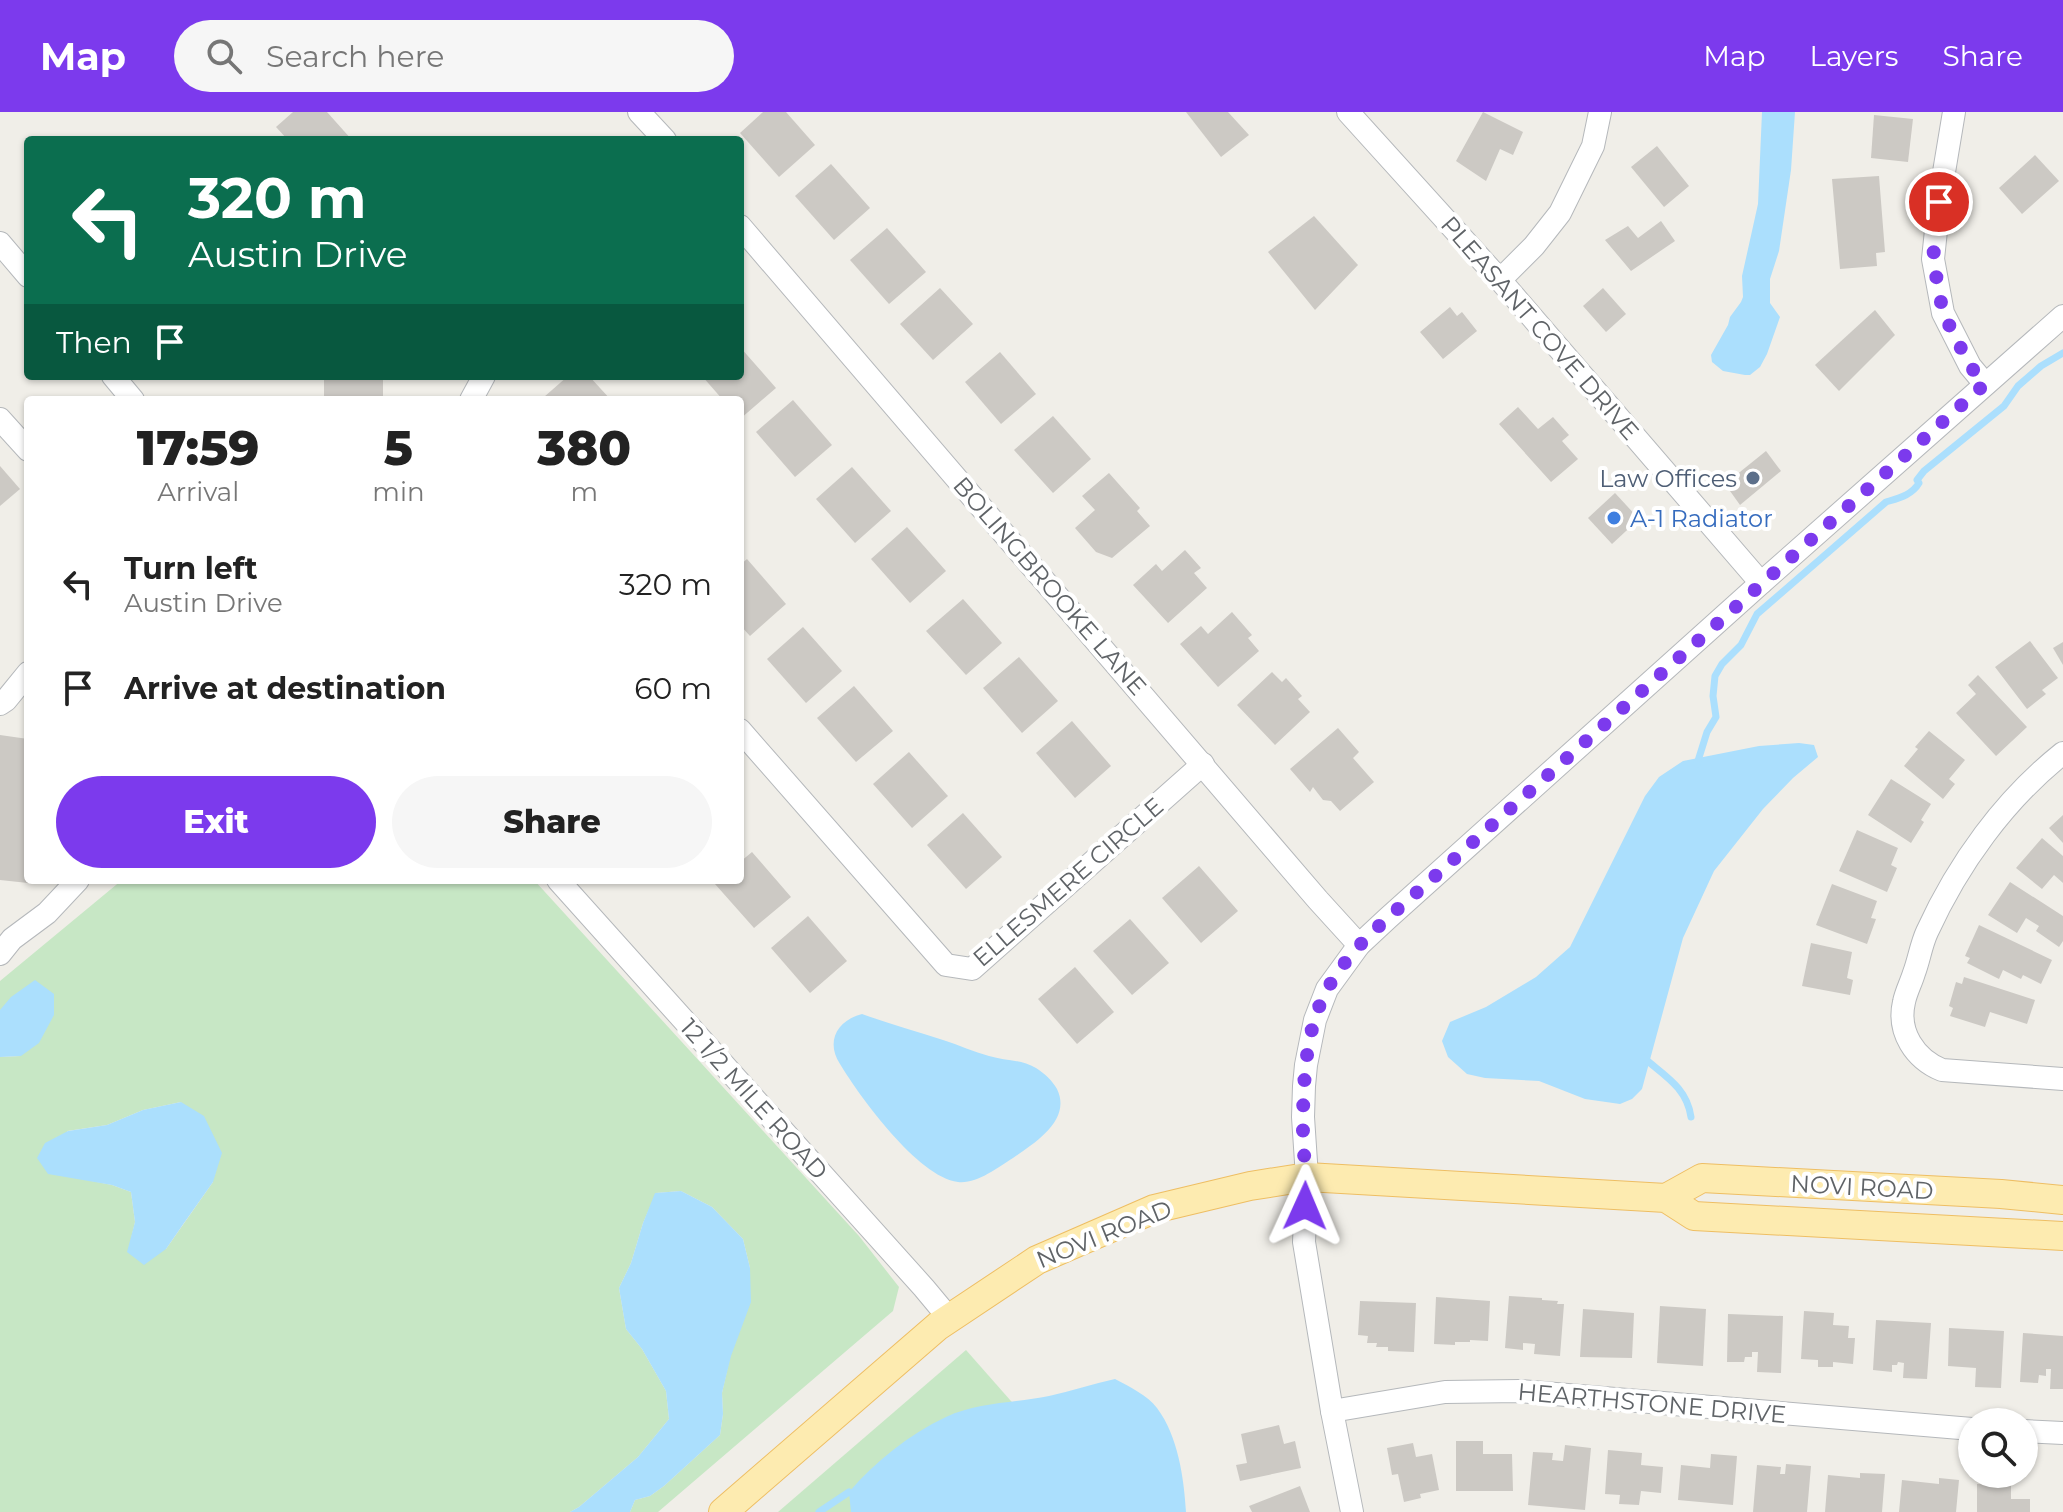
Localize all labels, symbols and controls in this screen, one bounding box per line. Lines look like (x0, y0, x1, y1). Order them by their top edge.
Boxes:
search box (174, 20, 734, 92)
text: Map (40, 33, 126, 80)
icon: search (202, 34, 246, 78)
text: Search here (266, 38, 444, 75)
text: Map (1703, 39, 1766, 73)
text: Layers (1810, 39, 1899, 73)
text: Share (1943, 39, 2023, 73)
text: 320 m (188, 164, 367, 232)
icon: left (56, 168, 160, 272)
pin (1905, 168, 1973, 236)
icon: arrive (1917, 180, 1961, 224)
street label: PLEASANT COVE DRIVE (1435, 210, 1645, 446)
text: Austin Drive (188, 232, 408, 276)
icon: arrive (148, 320, 192, 364)
text: Then (56, 324, 132, 361)
text: 17:59 (137, 419, 260, 477)
text: 5 (384, 419, 413, 477)
text: 380 (537, 419, 631, 477)
place label: Law Offices (1599, 464, 1737, 493)
marker: Law Offices (1744, 469, 1762, 487)
street label: BOLINGBROOKE LANE (947, 471, 1153, 701)
text: Arrival (157, 476, 239, 508)
text: min (372, 476, 424, 508)
text: m (570, 476, 598, 508)
place label: A-1 Radiator (1630, 504, 1773, 533)
marker: A-1 Radiator (1605, 509, 1623, 527)
text: Turn left (124, 550, 257, 587)
icon: left (56, 562, 100, 606)
text: 320 m (619, 566, 712, 603)
text: Austin Drive (124, 587, 283, 619)
icon: arrive (56, 666, 100, 710)
text: Arrive at destination (124, 670, 446, 707)
text: 60 m (634, 670, 712, 707)
button: Exit (56, 776, 376, 868)
button: Share (392, 776, 712, 868)
street label: ELLESMERE CIRCLE (967, 791, 1169, 973)
street label: 12 1/2 MILE ROAD (674, 1013, 834, 1185)
position arrow (1263, 1164, 1347, 1248)
street label: NOVI ROAD (1790, 1169, 1934, 1205)
street label: NOVI ROAD (1032, 1194, 1176, 1274)
street label: HEARTHSTONE DRIVE (1516, 1377, 1788, 1429)
map controls (1958, 1408, 2038, 1488)
button: search (1958, 1408, 2038, 1488)

